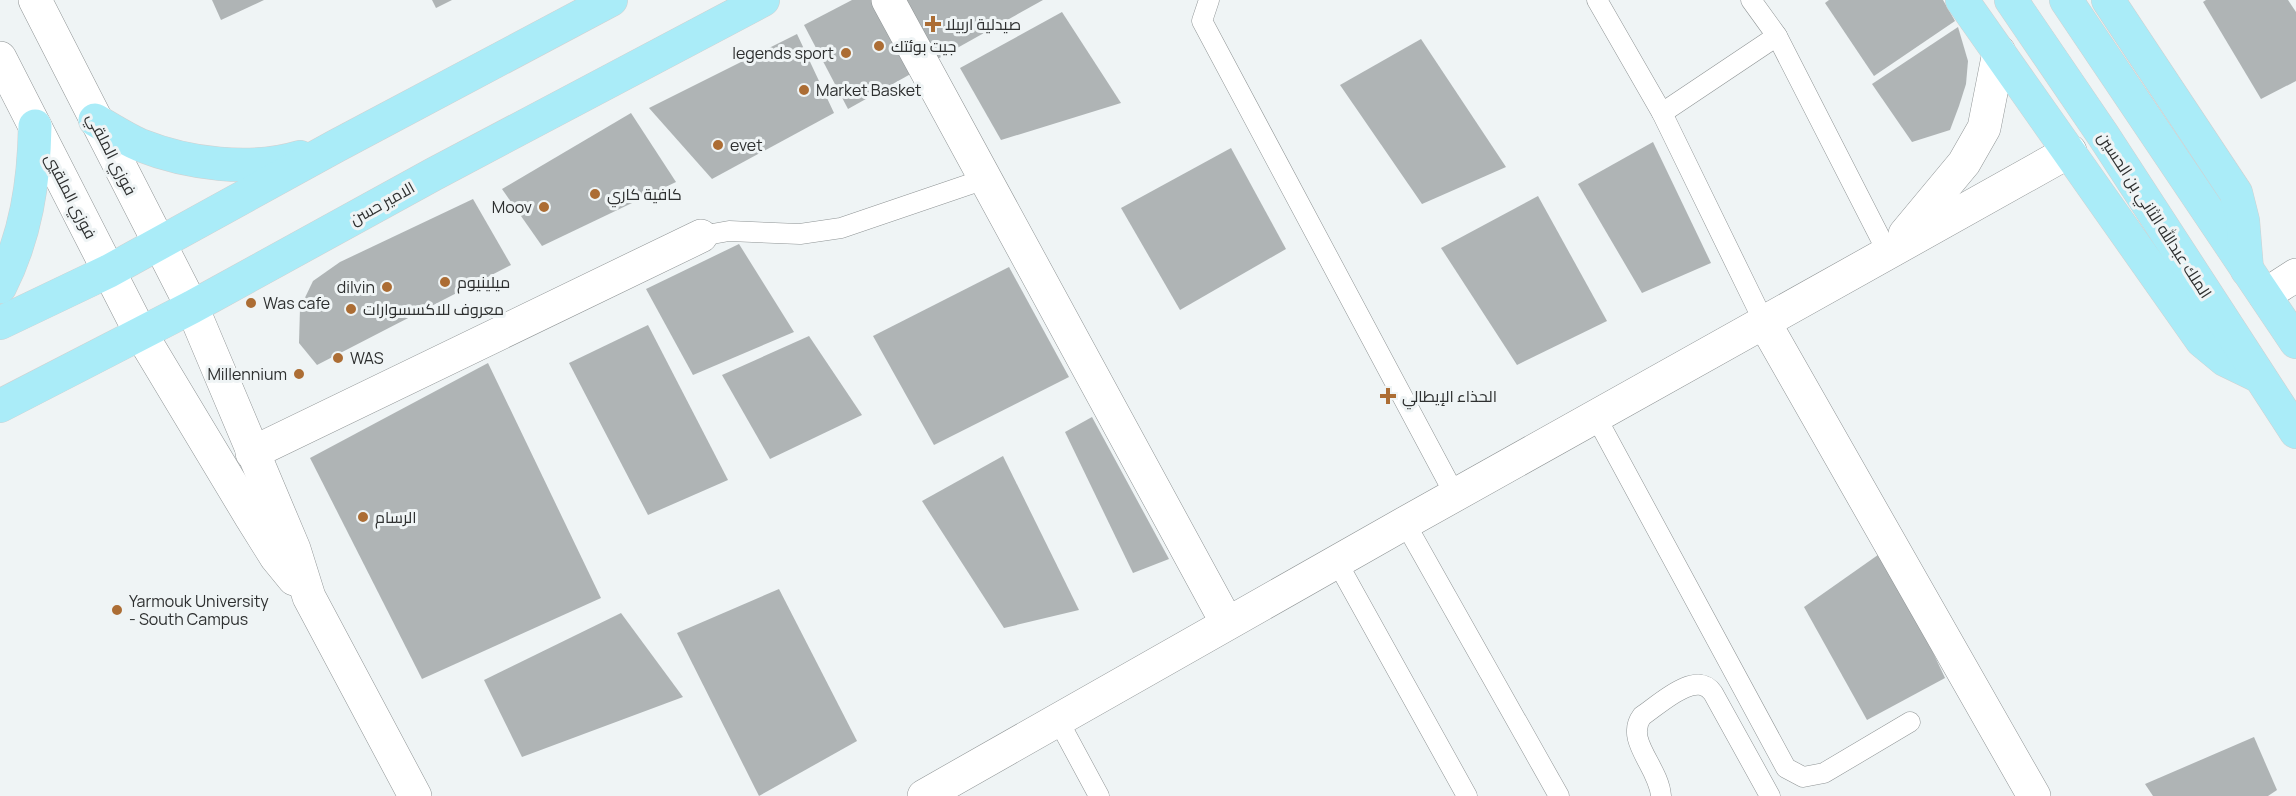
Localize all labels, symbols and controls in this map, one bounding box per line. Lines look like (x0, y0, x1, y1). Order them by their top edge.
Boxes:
place label: صيدلية اربيلا (945, 13, 1021, 35)
marker: صيدلية اربيلا (926, 17, 940, 31)
place label: جيت بوئتك (891, 35, 956, 57)
marker: جيت بوئتك (872, 39, 886, 53)
place label: legends sport (732, 42, 834, 64)
marker: legends sport (839, 46, 853, 60)
place label: Market Basket (816, 79, 921, 101)
marker: Market Basket (797, 83, 811, 97)
street label: فوزي الملقي (79, 109, 142, 200)
street label: الملك عبدالله الثاني بن الحسين (2090, 128, 2217, 304)
place label: evet (730, 134, 763, 156)
marker: evet (711, 138, 725, 152)
street label: فوزي الملقيي (37, 150, 102, 244)
street label: الامير حسن (346, 176, 418, 230)
place label: كافية كاري (607, 183, 682, 208)
marker: كافية كاري (588, 187, 602, 201)
place label: Moov (492, 196, 532, 218)
marker: Moov (537, 200, 551, 214)
place label: ميلينيوم (457, 271, 510, 294)
marker: ميلينيوم (438, 275, 452, 289)
place label: dilvin (337, 276, 375, 298)
marker: dilvin (380, 280, 394, 294)
place label: Was cafe (263, 292, 330, 314)
marker: Was cafe (244, 296, 258, 310)
place label: معروف للاكسسوارات (363, 298, 504, 320)
marker: معروف للاكسسوارات (344, 302, 358, 316)
place label: WAS (350, 347, 384, 369)
marker: WAS (331, 351, 345, 365)
place label: Millennium (207, 363, 287, 385)
marker: Millennium (292, 367, 306, 381)
place label: الحذاء الإيطالي (1402, 385, 1497, 410)
marker: الحذاء الإيطالي (1379, 387, 1397, 405)
place label: الرسام (375, 506, 416, 529)
marker: الرسام (356, 510, 370, 524)
place label: Yarmouk University - South Campus (129, 590, 269, 630)
marker: Yarmouk University - South Campus (110, 603, 124, 617)

